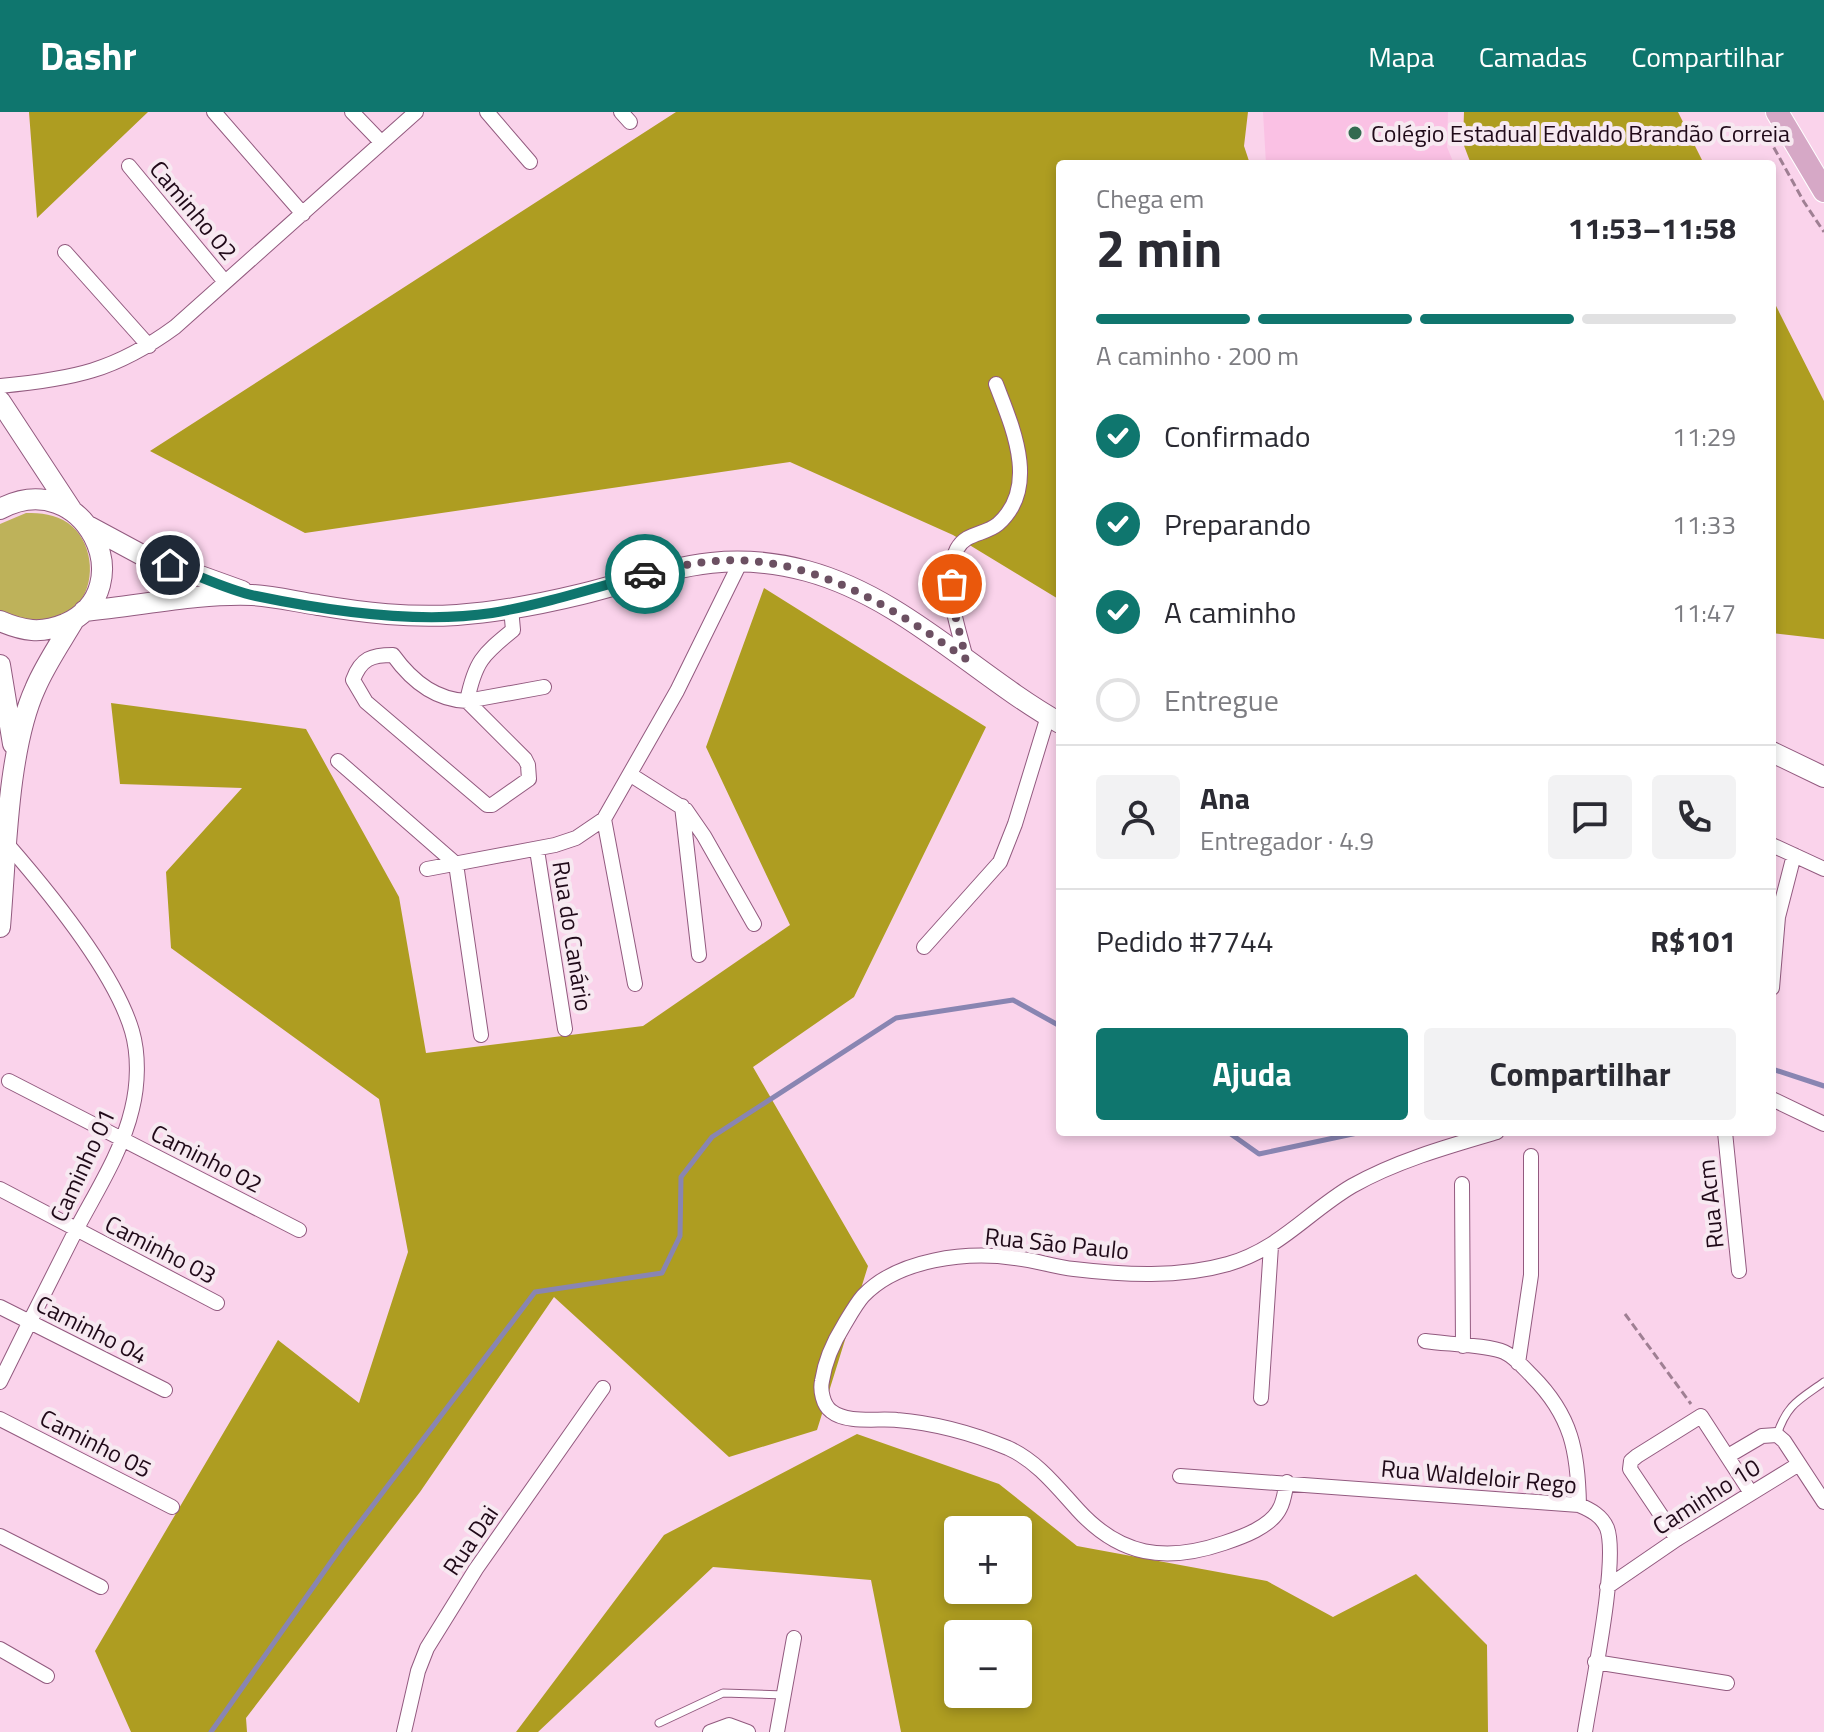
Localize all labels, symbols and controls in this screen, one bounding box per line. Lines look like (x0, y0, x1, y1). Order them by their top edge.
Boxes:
text: Dashr (40, 27, 137, 85)
text: Mapa (1368, 35, 1435, 78)
text: Camadas (1479, 35, 1587, 78)
text: Compartilhar (1631, 35, 1784, 78)
place label: Colégio Estadual Edvaldo Brandão Correia (1371, 115, 1790, 151)
marker: Colégio Estadual Edvaldo Brandão Correia (1346, 124, 1364, 142)
street label: Caminho 02 (141, 152, 247, 268)
text: Chega em (1096, 179, 1204, 218)
text: 11:53–11:58 (1568, 205, 1736, 251)
text: 2 min (1096, 208, 1222, 287)
text: A caminho · 200 m (1096, 336, 1299, 375)
text: Confirmado (1164, 413, 1311, 459)
icon: check (1096, 414, 1140, 458)
text: 11:29 (1672, 417, 1736, 456)
text: Preparando (1164, 501, 1311, 547)
icon: check (1096, 502, 1140, 546)
text: 11:33 (1672, 505, 1736, 544)
pin (136, 531, 204, 599)
courier (605, 534, 685, 614)
icon: home (148, 543, 192, 587)
pin (918, 550, 986, 618)
icon: car (623, 552, 667, 596)
icon: bag (930, 562, 974, 606)
text: A caminho (1164, 589, 1296, 635)
icon: check (1096, 590, 1140, 634)
text: 11:47 (1672, 593, 1736, 632)
text: Entregue (1164, 677, 1279, 723)
button: person (1096, 775, 1180, 859)
text: Ana (1200, 775, 1250, 821)
button: chat (1548, 775, 1632, 859)
button: phone (1652, 775, 1736, 859)
text: Entregador · 4.9 (1200, 821, 1374, 860)
street label: Rua do Canário (543, 858, 603, 1014)
text: Pedido #7744 (1096, 918, 1274, 964)
text: R$101 (1650, 918, 1736, 964)
button: Ajuda (1096, 1028, 1408, 1120)
button: Compartilhar (1424, 1028, 1736, 1120)
street label: Caminho 01 (40, 1103, 124, 1227)
street label: Caminho 02 (145, 1114, 269, 1202)
street label: Rua Acm (1687, 1158, 1733, 1250)
street label: Caminho 03 (99, 1205, 223, 1293)
street label: Rua São Paulo (983, 1218, 1131, 1268)
street label: Caminho 04 (30, 1285, 154, 1373)
street label: Caminho 05 (34, 1399, 158, 1487)
street label: Rua Waldeloir Rego (1379, 1449, 1579, 1503)
street label: Caminho 10 (1645, 1449, 1767, 1543)
street label: Rua Dai (433, 1498, 507, 1582)
map controls (944, 1516, 1032, 1708)
button: + (944, 1516, 1032, 1604)
button: − (944, 1620, 1032, 1708)

